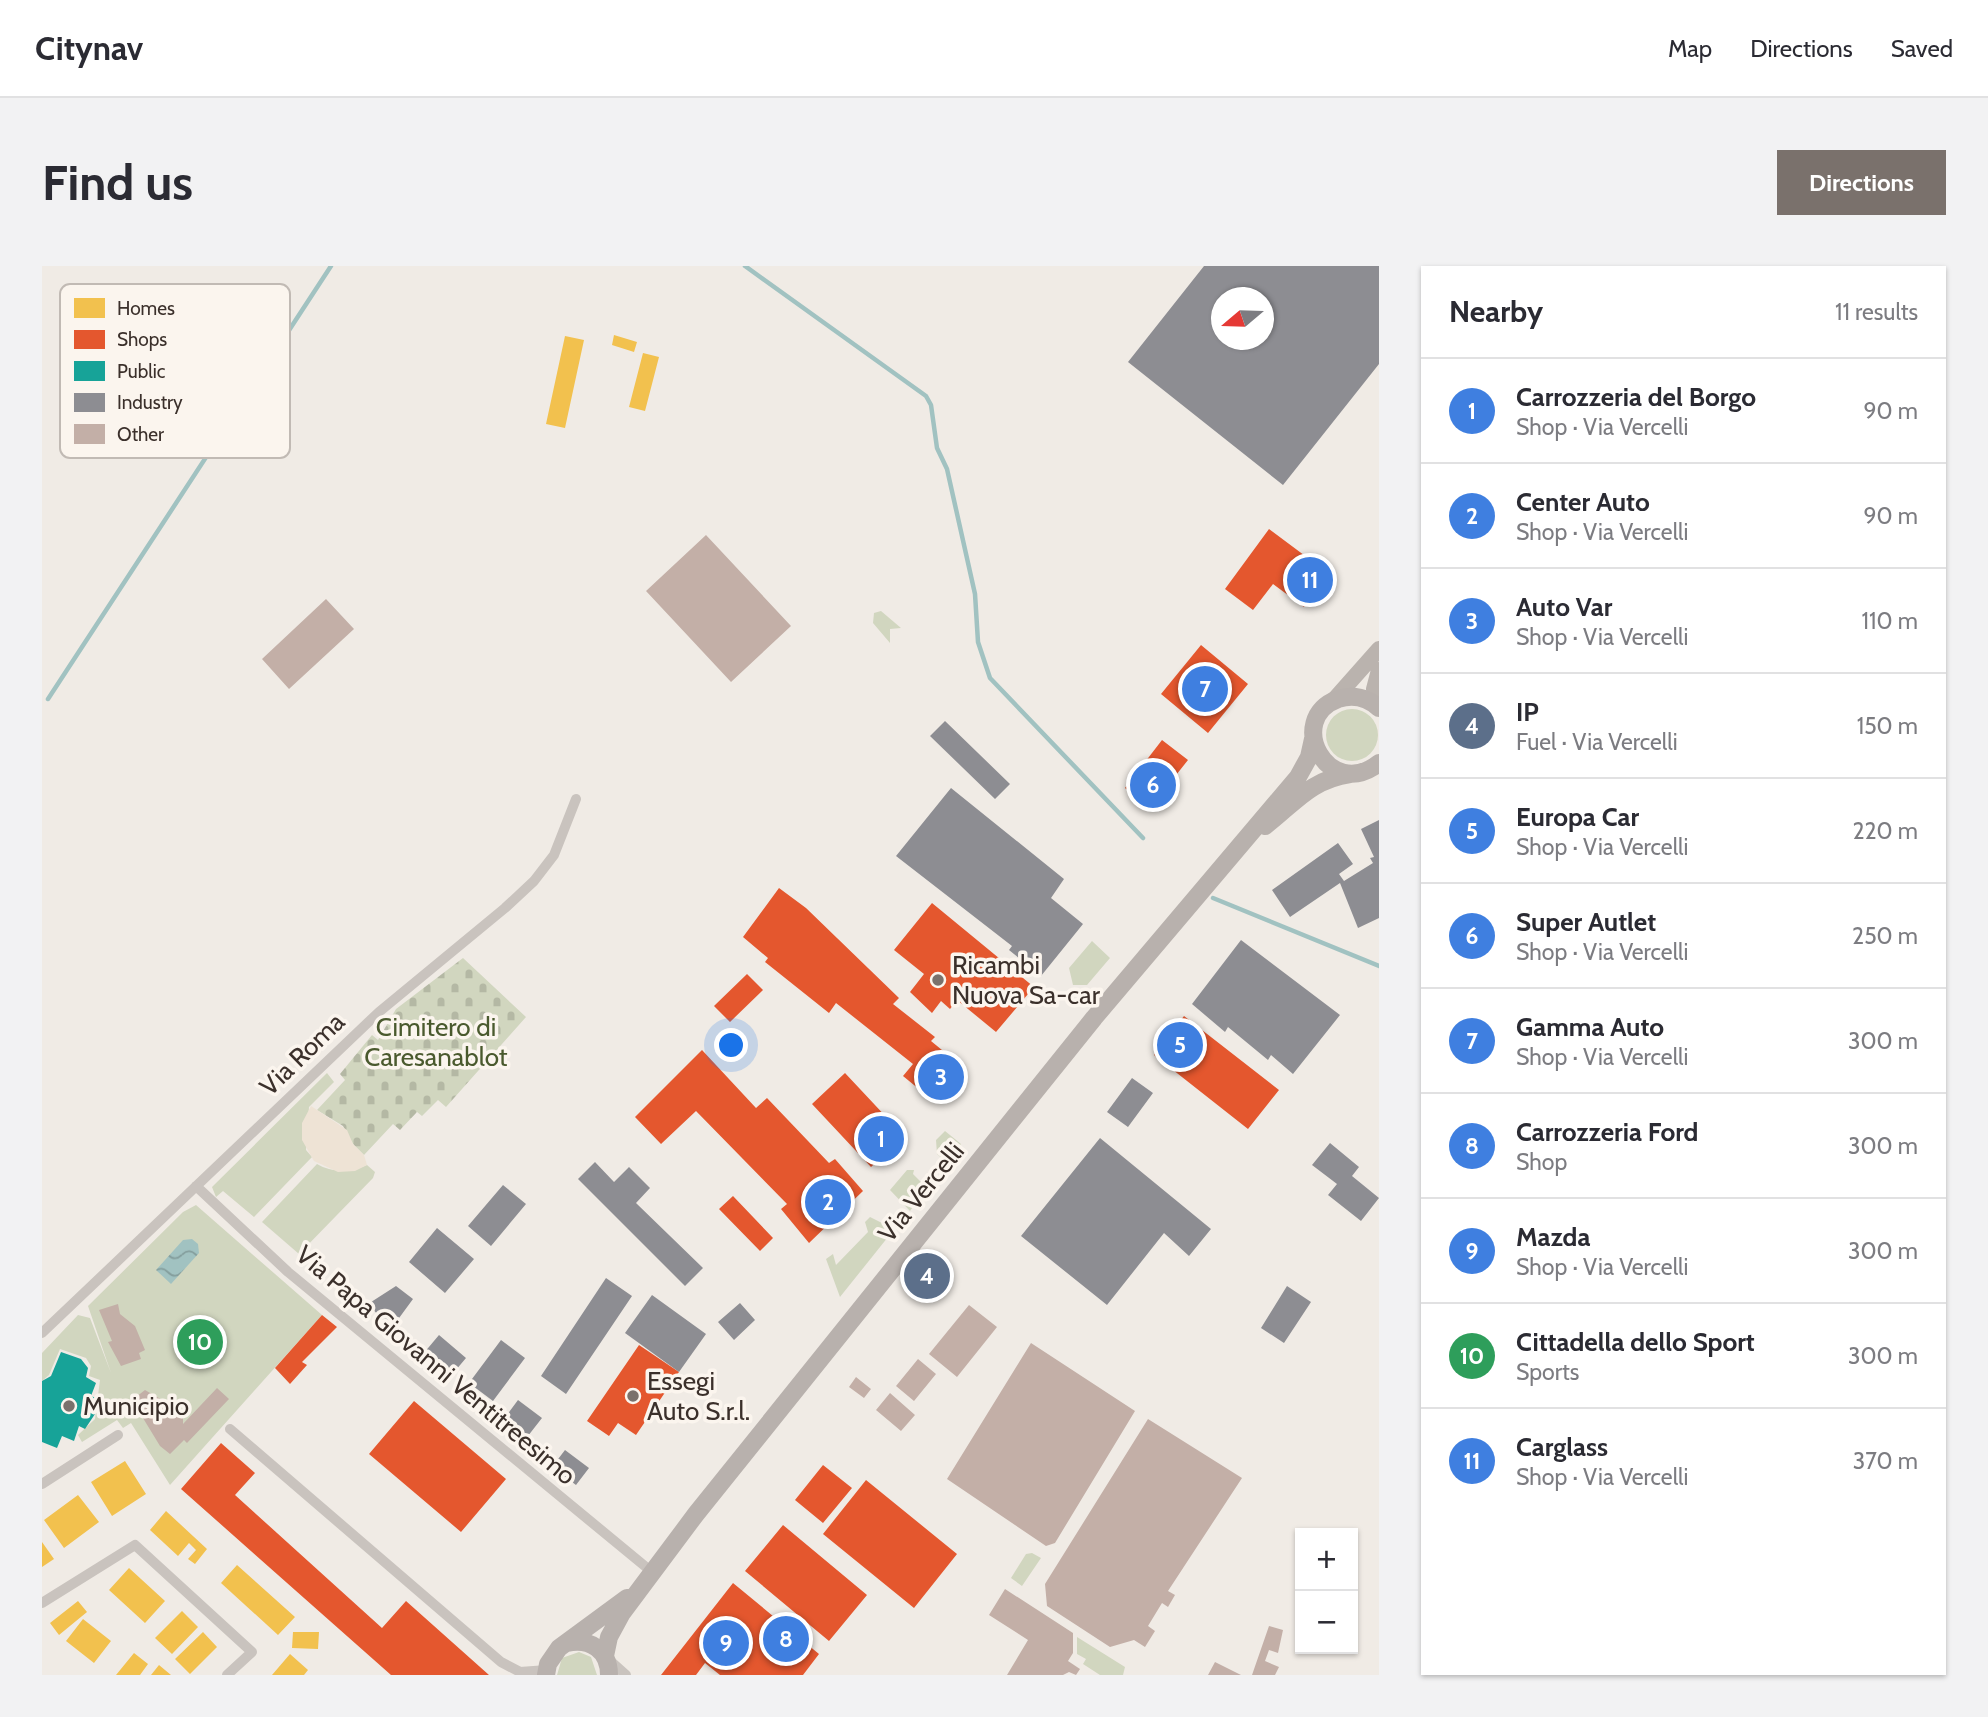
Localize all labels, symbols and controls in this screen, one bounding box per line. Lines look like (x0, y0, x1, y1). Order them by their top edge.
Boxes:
text: Citynav (35, 28, 143, 68)
text: Map (1668, 34, 1712, 63)
text: Directions (1750, 34, 1853, 63)
text: Saved (1891, 34, 1953, 63)
button: Directions (1777, 150, 1946, 215)
text: Find us (42, 153, 193, 212)
legend (60, 284, 290, 458)
north arrow (1211, 287, 1274, 350)
text: Nearby (1449, 293, 1543, 330)
text: Homes (117, 297, 175, 320)
text: 11 results (1835, 298, 1918, 326)
text: Shops (117, 328, 167, 351)
text: Public (117, 360, 166, 383)
text: Carrozzeria del Borgo (1516, 381, 1756, 413)
text: Industry (117, 391, 183, 414)
text: 1 (1468, 397, 1476, 425)
text: 90 m (1864, 397, 1918, 425)
text: Shop · Via Vercelli (1516, 413, 1688, 441)
text: Other (117, 423, 164, 446)
text: Center Auto (1516, 486, 1650, 518)
text: 2 (1466, 502, 1478, 530)
text: 90 m (1864, 502, 1918, 530)
text: Shop · Via Vercelli (1516, 518, 1688, 546)
pin: 11 (1287, 554, 1333, 606)
text: Auto Var (1516, 591, 1612, 623)
text: 3 (1466, 607, 1478, 635)
text: 110 m (1862, 607, 1918, 635)
text: Shop · Via Vercelli (1516, 623, 1688, 651)
pin: 7 (1182, 663, 1228, 715)
text: IP (1516, 696, 1539, 728)
text: 4 (1465, 712, 1479, 740)
text: 150 m (1857, 712, 1918, 740)
text: Fuel · Via Vercelli (1516, 728, 1678, 756)
pin: 6 (1130, 759, 1176, 811)
text: Europa Car (1516, 801, 1639, 833)
text: 5 (1466, 817, 1478, 845)
text: 220 m (1852, 817, 1918, 845)
text: Shop · Via Vercelli (1516, 833, 1688, 861)
text: Super Autlet (1516, 906, 1656, 938)
text: 6 (1466, 922, 1478, 950)
text: 250 m (1852, 922, 1918, 950)
text: Shop · Via Vercelli (1516, 938, 1688, 966)
place label: Ricambi Nuova Sa-car (952, 949, 1101, 1011)
marker: Ricambi Nuova Sa-car (930, 972, 946, 988)
street label: Via Roma (253, 1005, 351, 1102)
park label: Cimitero di Caresanablot (364, 1011, 508, 1073)
text: Gamma Auto (1516, 1011, 1664, 1043)
pin: 5 (1157, 1019, 1203, 1071)
text: 7 (1466, 1027, 1478, 1055)
text: 300 m (1848, 1027, 1918, 1055)
your location (714, 1028, 748, 1062)
text: Shop · Via Vercelli (1516, 1043, 1688, 1071)
pin: 3 (918, 1051, 964, 1103)
pin: 1 (858, 1113, 904, 1165)
text: Carrozzeria Ford (1516, 1116, 1698, 1148)
text: 8 (1465, 1132, 1479, 1160)
text: 300 m (1848, 1132, 1918, 1160)
street label: Via Vercelli (871, 1136, 971, 1248)
text: Shop (1516, 1148, 1567, 1176)
pin: 2 (805, 1176, 851, 1228)
text: Mazda (1516, 1221, 1590, 1253)
text: 9 (1466, 1237, 1478, 1265)
text: 300 m (1848, 1237, 1918, 1265)
street label: Via Papa Giovanni Ventitreesimo (289, 1238, 583, 1492)
pin: 4 (904, 1250, 950, 1302)
text: Shop · Via Vercelli (1516, 1253, 1688, 1281)
pin: 10 (177, 1316, 223, 1368)
text: Cittadella dello Sport (1516, 1326, 1755, 1358)
text: 10 (1460, 1342, 1484, 1370)
text: 300 m (1848, 1342, 1918, 1370)
text: Sports (1516, 1358, 1579, 1386)
place label: Essegi Auto S.r.l. (647, 1365, 750, 1427)
marker: Essegi Auto S.r.l. (625, 1388, 641, 1404)
place label: Municipio (83, 1390, 189, 1422)
marker: Municipio (61, 1398, 77, 1414)
text: Carglass (1516, 1431, 1608, 1463)
text: 11 (1464, 1447, 1480, 1475)
text: 370 m (1853, 1447, 1918, 1475)
text: Shop · Via Vercelli (1516, 1463, 1688, 1491)
map controls (1295, 1528, 1358, 1654)
button: + (1295, 1528, 1358, 1591)
button: − (1295, 1591, 1358, 1654)
pin: 8 (763, 1613, 809, 1665)
pin: 9 (703, 1617, 749, 1669)

